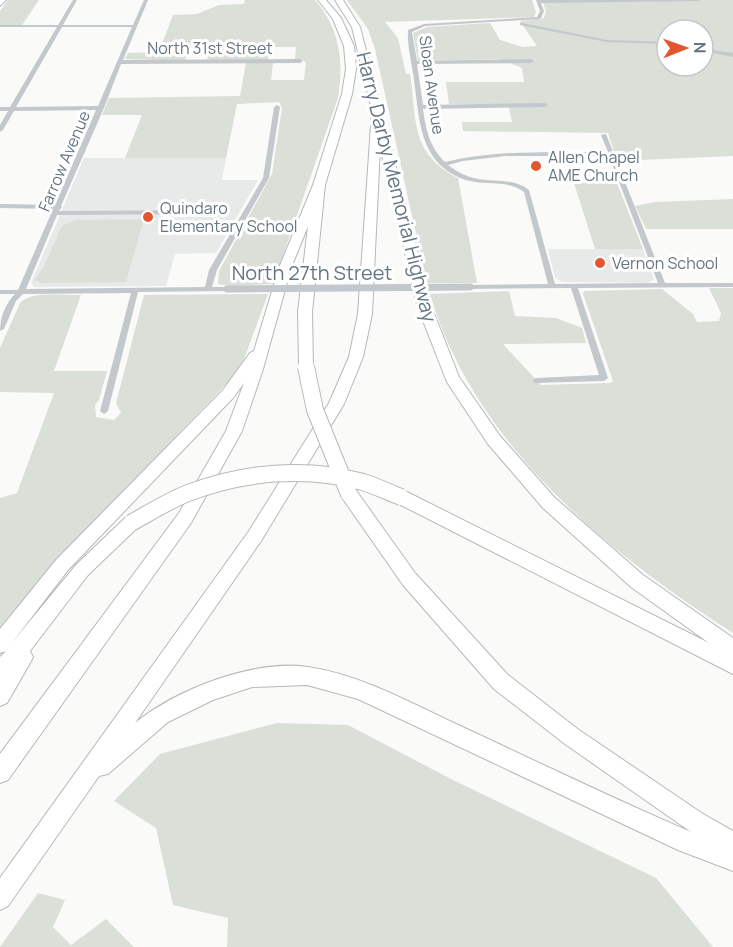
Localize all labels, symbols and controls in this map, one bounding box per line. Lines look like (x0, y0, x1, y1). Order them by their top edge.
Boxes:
north arrow (655, 18, 715, 78)
street label: Sloan Avenue (414, 34, 450, 136)
street label: North 31st Street (147, 37, 273, 59)
text: N (689, 42, 711, 54)
street label: Harry Darby Memorial Highway (350, 49, 444, 325)
street label: Farrow Avenue (33, 107, 95, 215)
place label: Allen Chapel AME Church (548, 146, 640, 186)
marker: Allen Chapel AME Church (529, 159, 543, 173)
place label: Quindaro Elementary School (160, 197, 298, 237)
marker: Quindaro Elementary School (141, 210, 155, 224)
place label: Vernon School (612, 252, 718, 274)
marker: Vernon School (593, 256, 607, 270)
street label: North 27th Street (232, 259, 392, 286)

